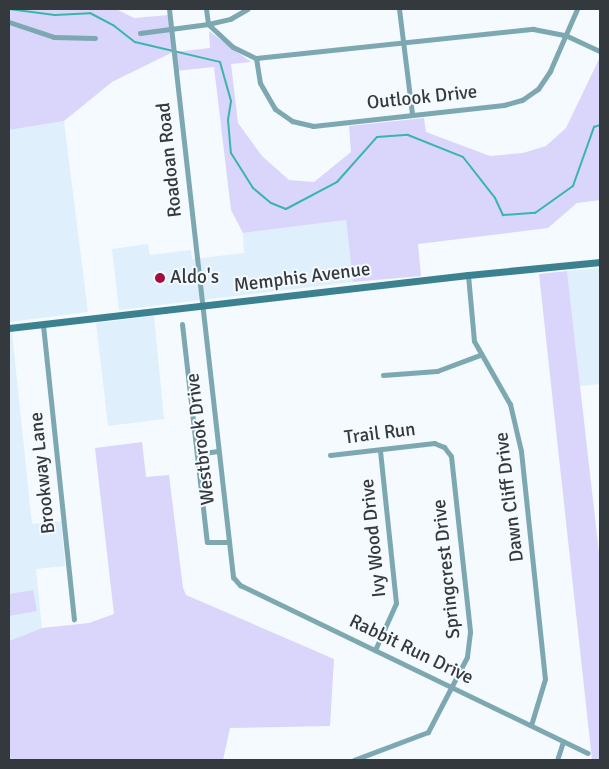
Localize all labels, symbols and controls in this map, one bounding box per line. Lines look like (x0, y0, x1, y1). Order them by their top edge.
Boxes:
street label: Outlook Drive (366, 81, 478, 115)
street label: Roadoan Road (153, 101, 187, 219)
street label: Memphis Avenue (232, 258, 372, 298)
place label: Aldo's (170, 267, 219, 289)
marker: Aldo's (154, 272, 166, 284)
street label: Westbrook Drive (182, 372, 220, 506)
street label: Brookway Lane (25, 411, 61, 535)
street label: Trail Run (343, 418, 417, 450)
street label: Dawn Cliff Drive (491, 431, 529, 563)
street label: Ivy Wood Drive (356, 478, 392, 598)
street label: Springcrest Drive (428, 498, 466, 640)
street label: Rabbit Run Drive (345, 610, 477, 690)

